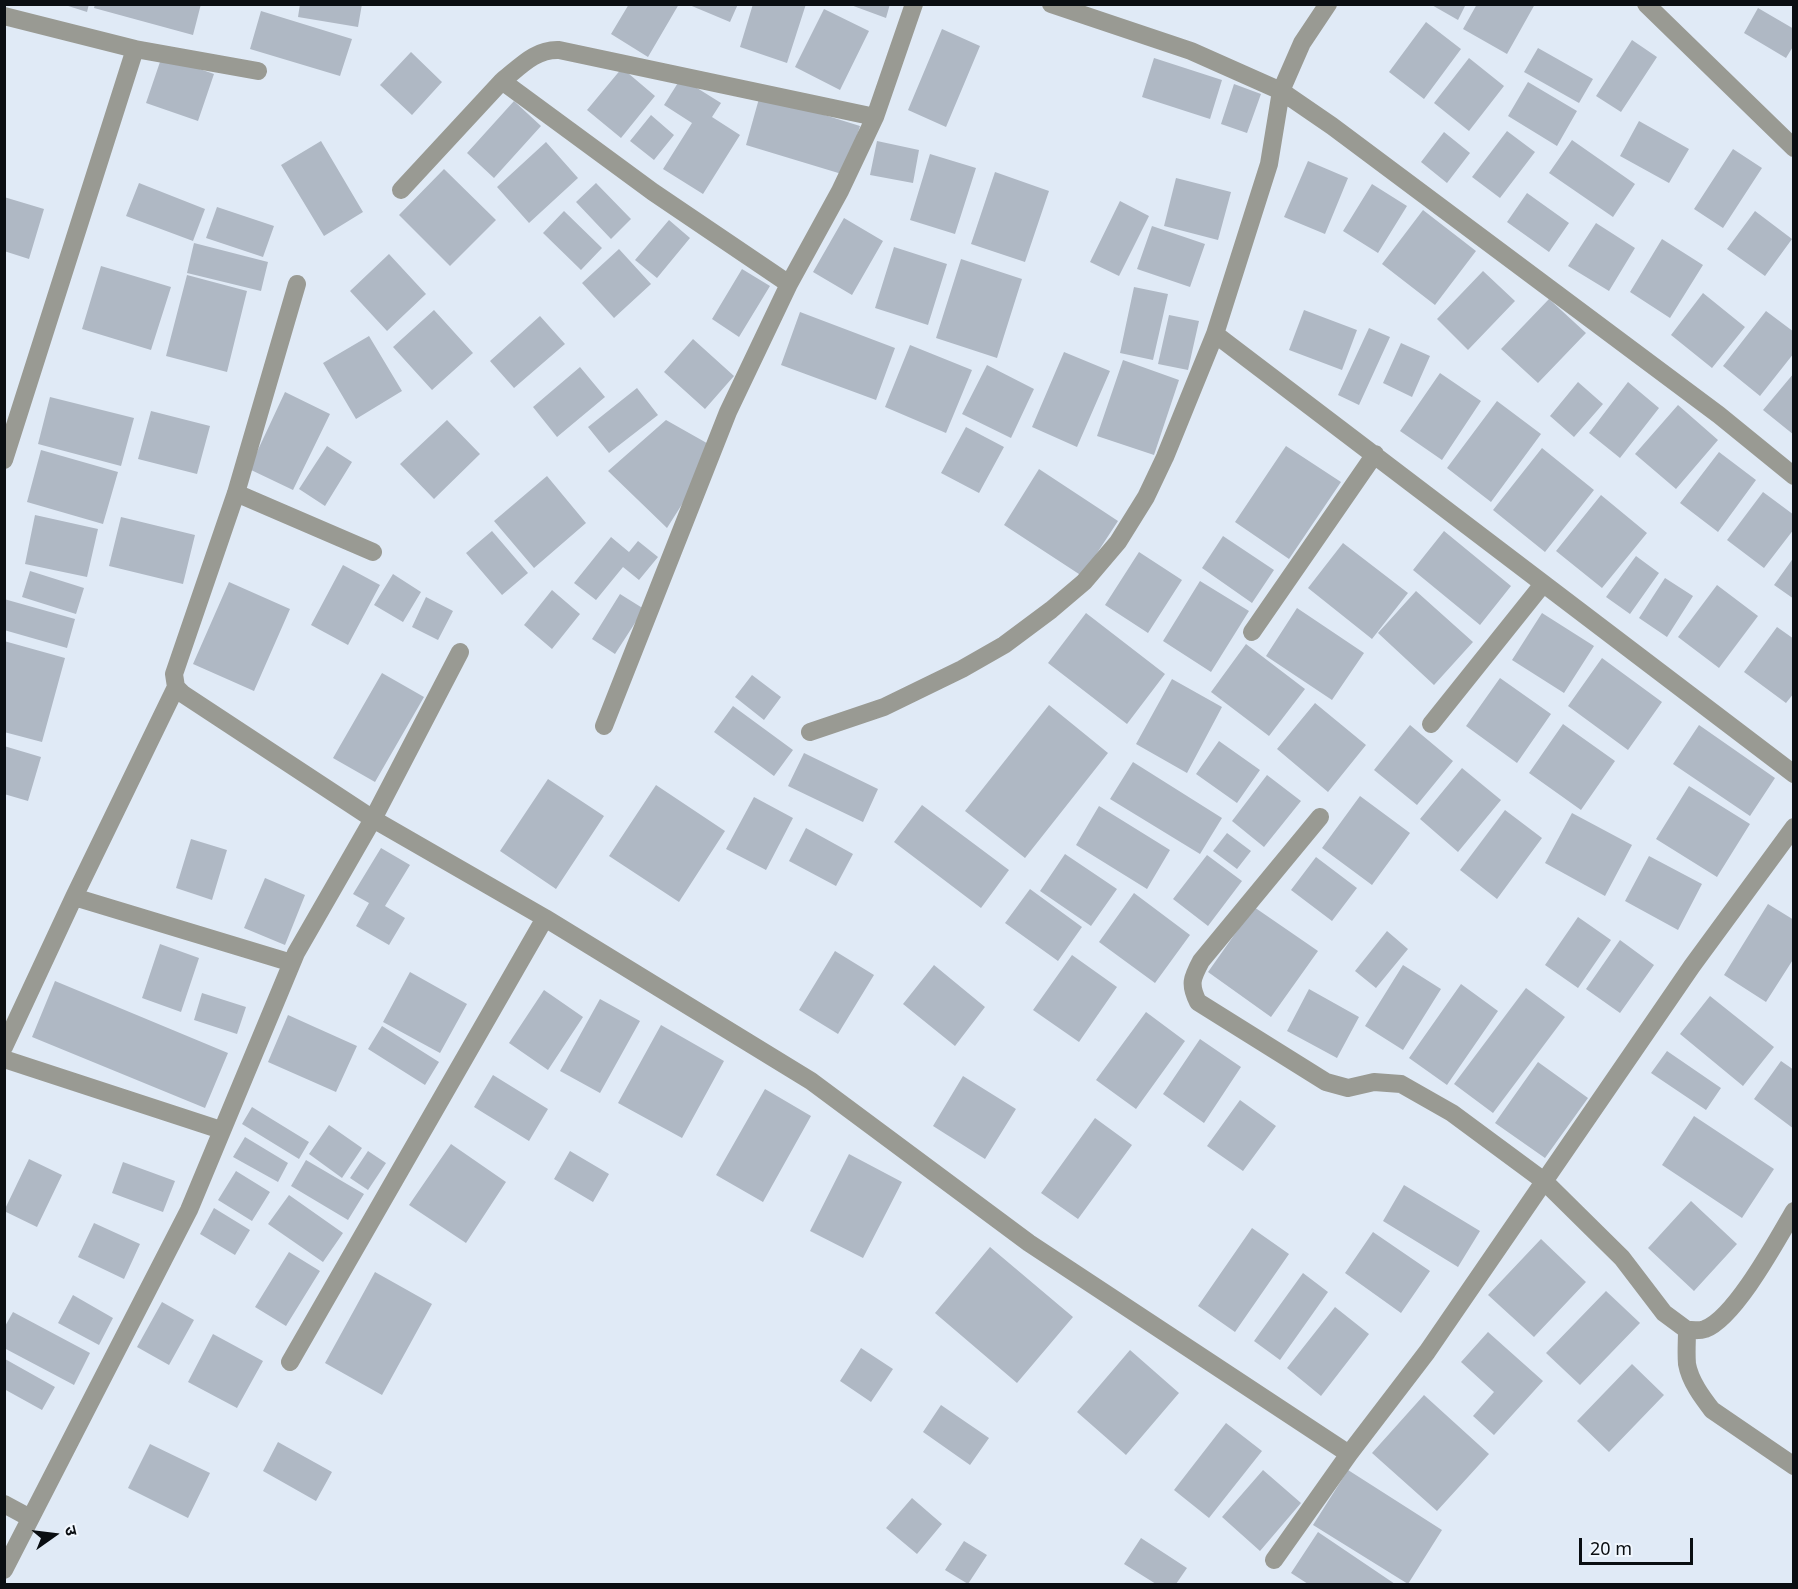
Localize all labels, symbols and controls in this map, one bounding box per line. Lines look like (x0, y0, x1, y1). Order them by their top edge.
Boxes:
north arrow (24, 1505, 84, 1565)
text: उ (60, 1523, 83, 1538)
scale bar (1582, 1526, 1696, 1564)
text: 20 m (1590, 1536, 1632, 1560)

